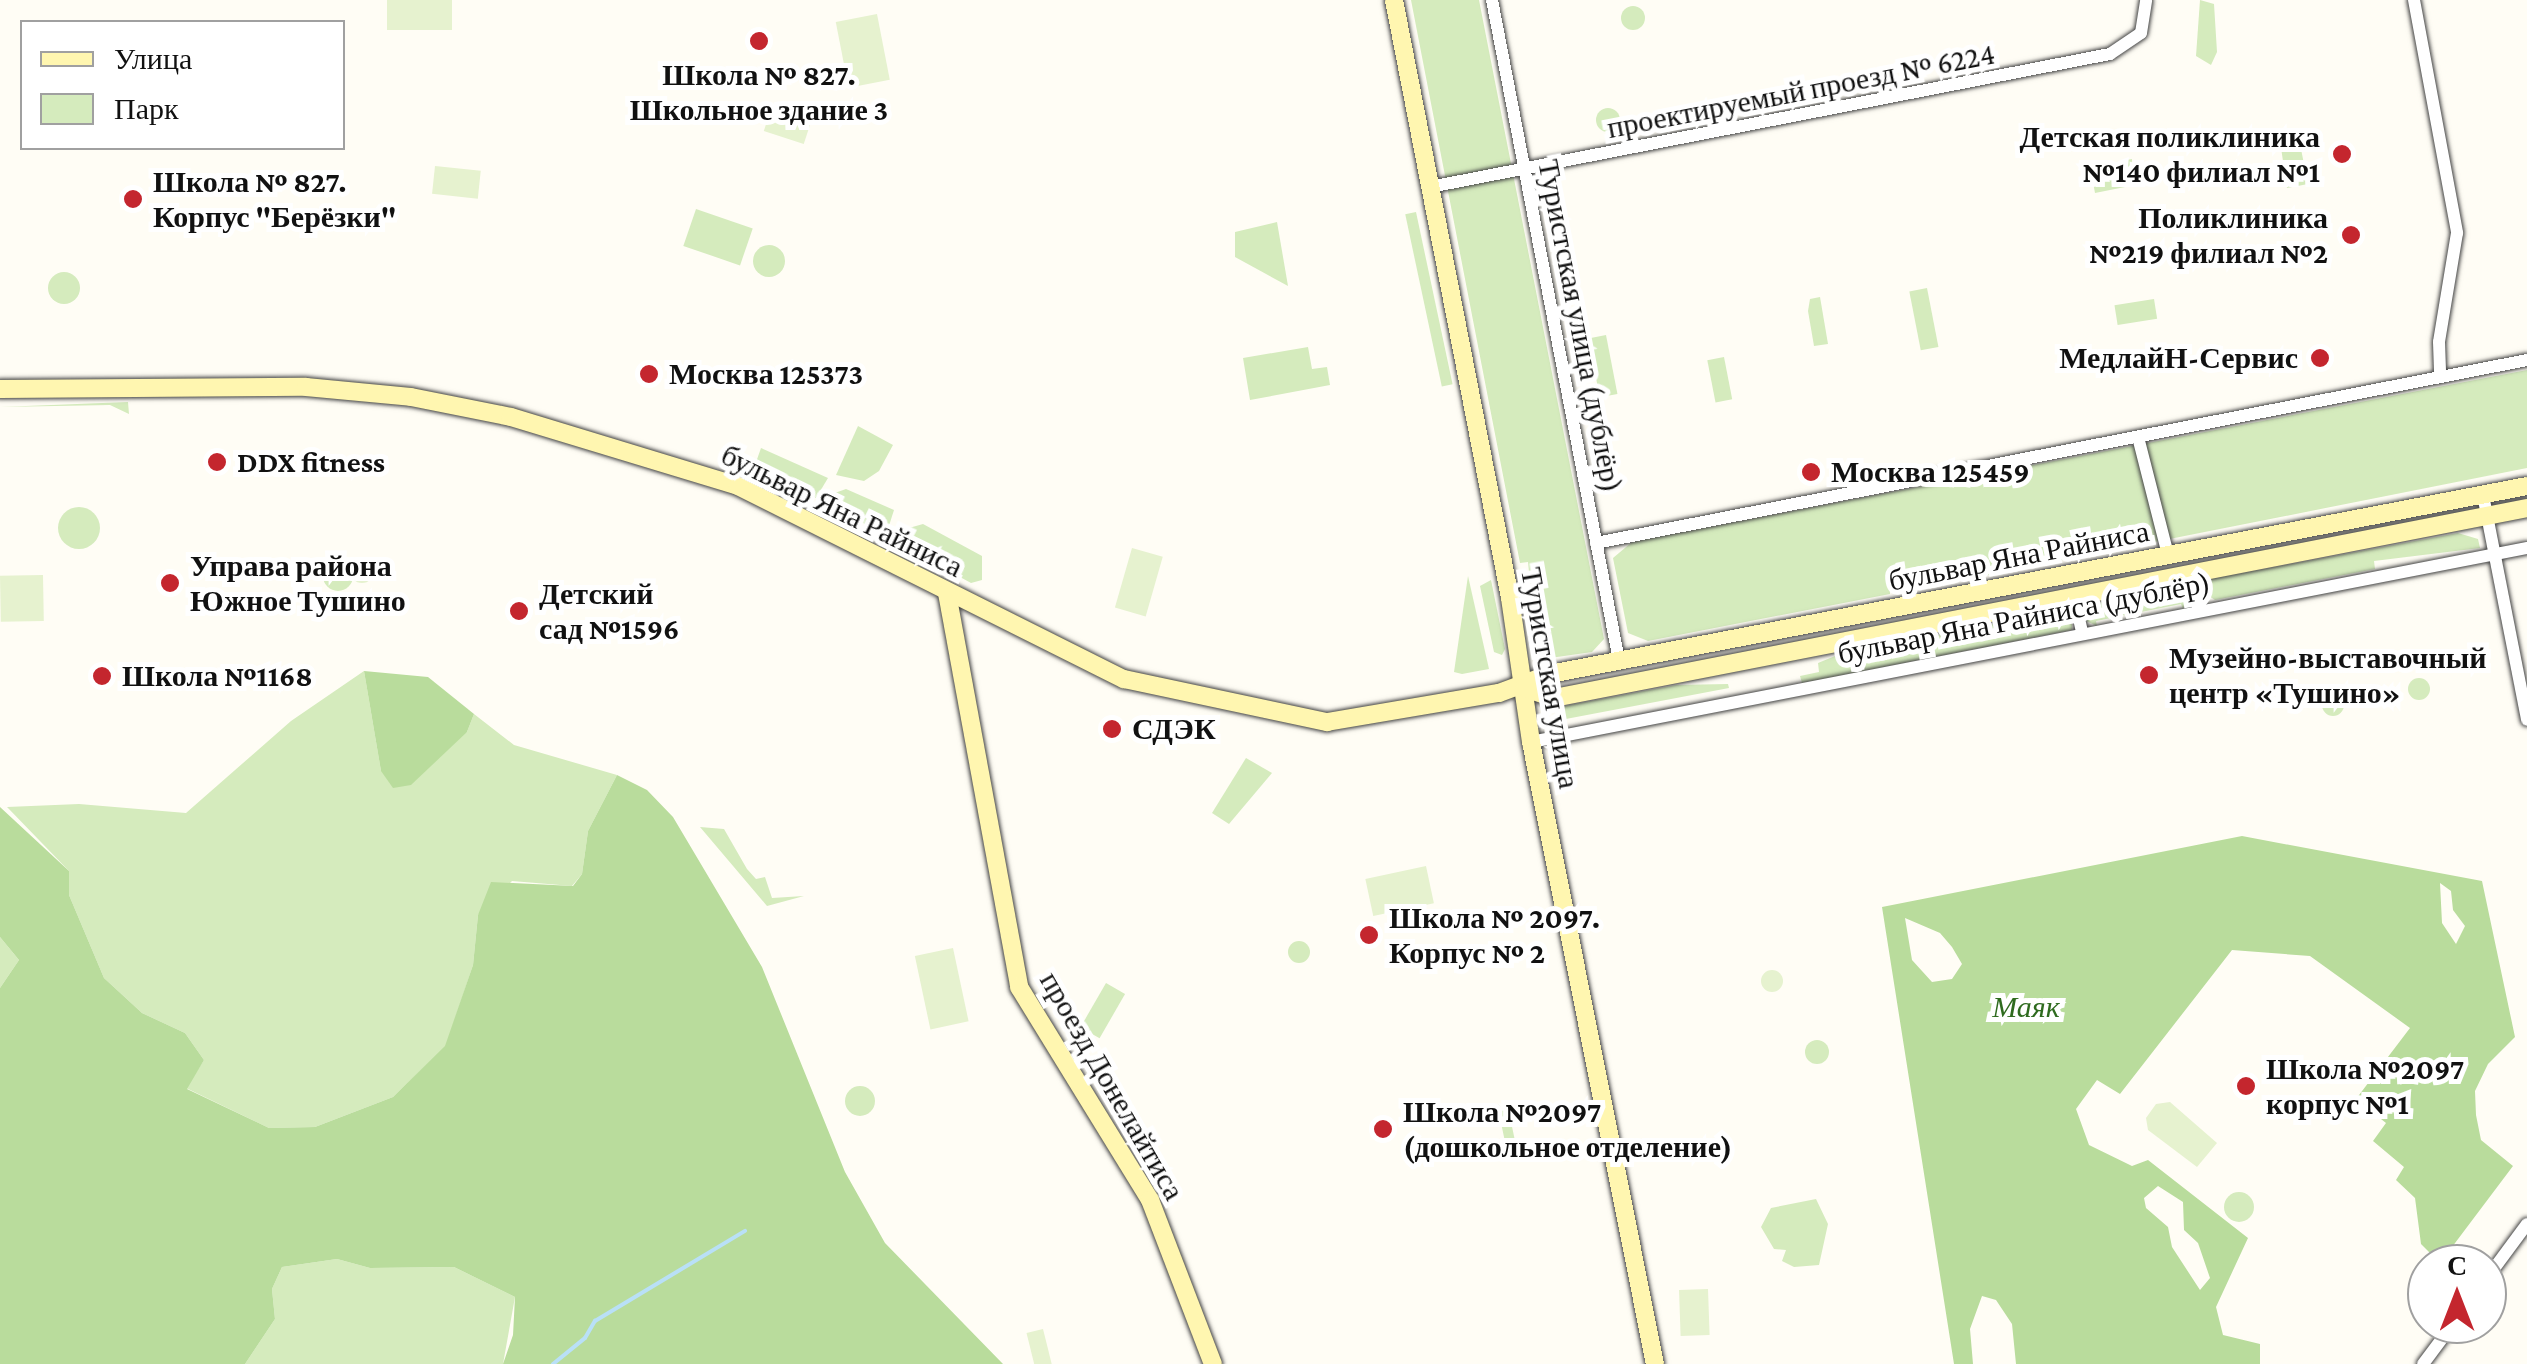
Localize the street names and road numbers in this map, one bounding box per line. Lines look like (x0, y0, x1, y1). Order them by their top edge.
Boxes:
street label: проектируемый проезд № 6224 (1604, 36, 1998, 146)
street label: Туристская улица (дублёр) (1530, 157, 1630, 495)
street label: бульвар Яна Райниса (715, 437, 969, 585)
street label: бульвар Яна Райниса (1886, 513, 2152, 599)
street label: бульвар Яна Райниса (дублёр) (1835, 564, 2213, 672)
street label: Туристская улица (1513, 565, 1587, 791)
street label: проезд Донелайтиса (1032, 965, 1192, 1207)

